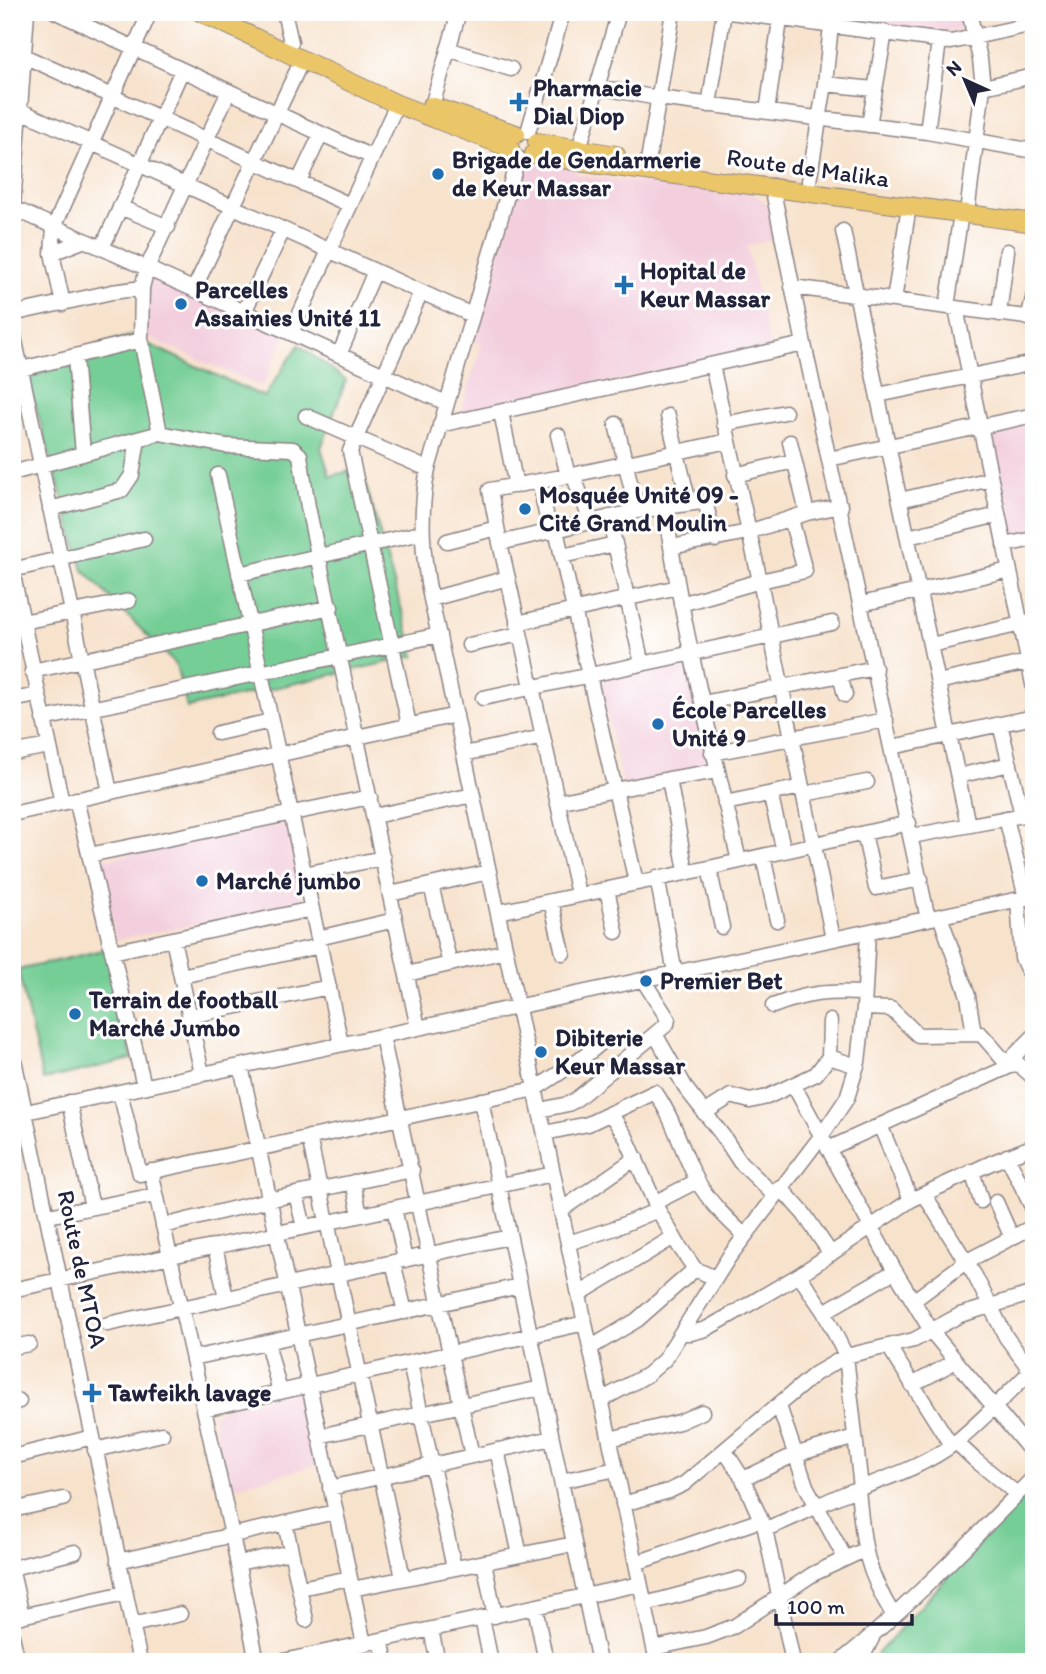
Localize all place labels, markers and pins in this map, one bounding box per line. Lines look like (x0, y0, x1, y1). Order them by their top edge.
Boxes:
place label: Pharmacie Dial Diop (533, 73, 642, 131)
marker: Pharmacie Dial Diop (511, 94, 527, 110)
place label: Brigade de Gendarmerie de Keur Massar (452, 145, 701, 202)
marker: Brigade de Gendarmerie de Keur Massar (430, 166, 446, 182)
place label: Hopital de Keur Massar (640, 256, 770, 313)
place label: Parcelles Assainies Unité 11 (194, 275, 381, 332)
marker: Hopital de Keur Massar (614, 275, 634, 295)
marker: Parcelles Assainies Unité 11 (173, 296, 189, 312)
place label: Mosquée Unité 09 - Cité Grand Moulin (539, 480, 739, 537)
marker: Mosquée Unité 09 - Cité Grand Moulin (517, 501, 533, 517)
place label: École Parcelles Unité 9 (672, 695, 827, 752)
marker: École Parcelles Unité 9 (650, 716, 666, 732)
place label: Marché jumbo (216, 866, 361, 896)
marker: Marché jumbo (194, 873, 210, 889)
place label: Premier Bet (660, 966, 783, 995)
marker: Premier Bet (638, 973, 654, 989)
place label: Terrain de football Marché Jumbo (88, 985, 278, 1042)
marker: Terrain de football Marché Jumbo (67, 1006, 83, 1022)
place label: Dibiterie Keur Massar (555, 1023, 685, 1080)
marker: Dibiterie Keur Massar (533, 1044, 549, 1060)
place label: Tawfeikh lavage (107, 1378, 271, 1408)
marker: Tawfeikh lavage (82, 1383, 102, 1403)

